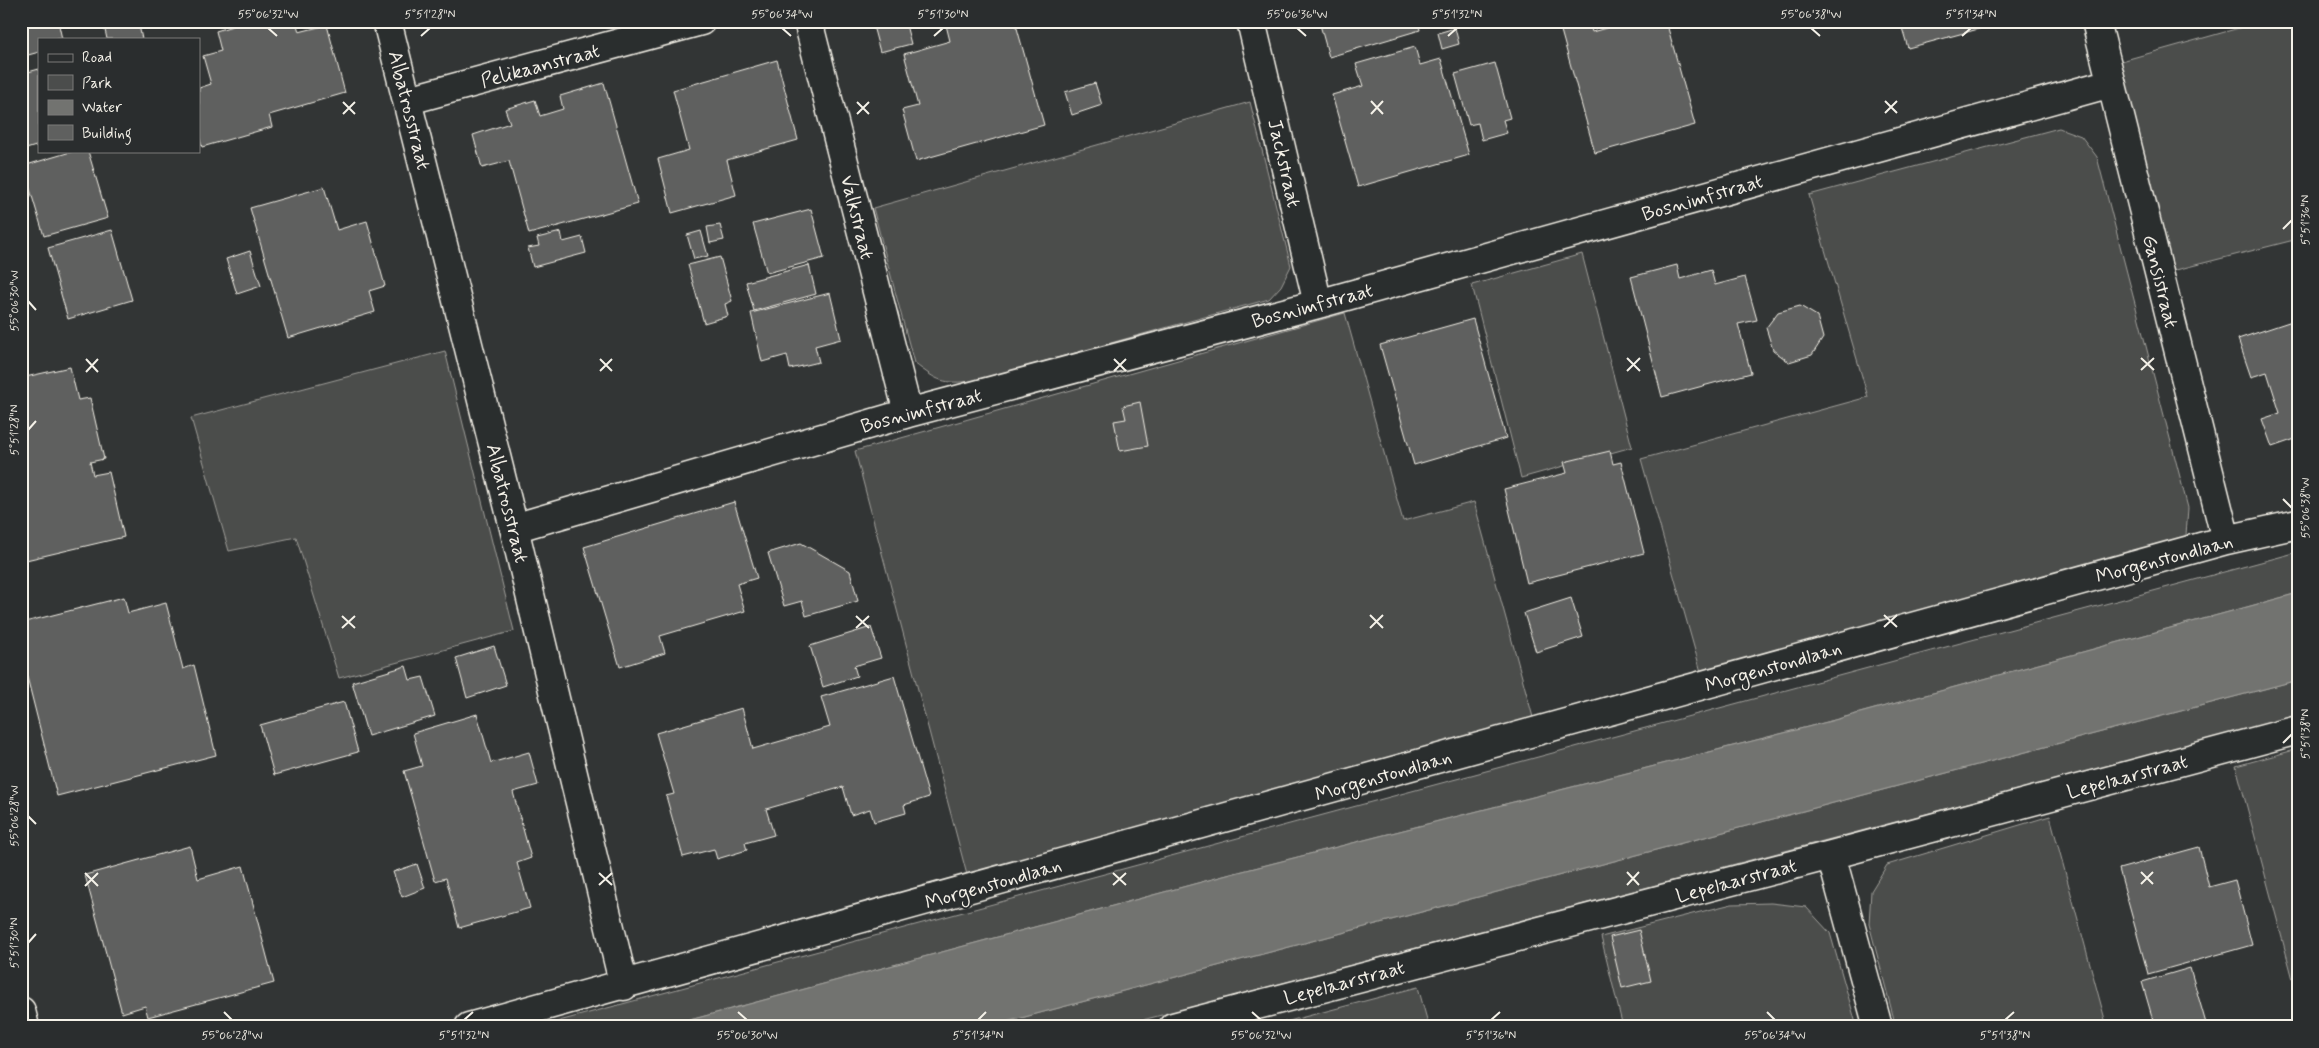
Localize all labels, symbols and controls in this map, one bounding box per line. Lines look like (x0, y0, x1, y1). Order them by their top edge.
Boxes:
text: 55°06'32"W (238, 7, 298, 23)
text: 5°51'28"N (405, 7, 455, 23)
text: 55°06'34"W (751, 7, 813, 23)
text: 5°51'30"N (918, 7, 968, 23)
text: 55°06'36"W (1267, 7, 1328, 23)
text: 5°51'32"N (1432, 7, 1482, 23)
text: 55°06'38"W (1781, 7, 1842, 23)
text: 5°51'34"N (1945, 7, 1997, 23)
legend (38, 38, 200, 152)
street label: Pelikaanstraat (478, 38, 603, 95)
text: Road (82, 48, 112, 68)
street label: Albatrosstraat (381, 48, 436, 173)
text: Park (82, 74, 112, 94)
text: Water (82, 98, 122, 118)
street label: Jackstraat (1260, 116, 1307, 210)
text: Building (82, 124, 132, 145)
street label: Bosnimfstraat (1639, 168, 1766, 229)
street label: Valkstraat (833, 172, 880, 262)
text: 5°51'36"N (2298, 195, 2314, 245)
street label: Gansistraat (2135, 232, 2184, 331)
text: 55°06'30"W (7, 270, 23, 332)
street label: Bosnimfstraat (1249, 277, 1376, 336)
street label: Bosnimfstraat (858, 382, 985, 441)
text: 5°51'28"N (7, 405, 23, 455)
street label: Albatrosstraat (479, 441, 534, 566)
text: 55°06'38"W (2298, 477, 2314, 538)
street label: Morgenstondlaan (2093, 528, 2236, 592)
street label: Morgenstondlaan (1702, 635, 1845, 701)
text: 5°51'38"N (2298, 709, 2314, 759)
street label: Morgenstondlaan (1312, 744, 1455, 810)
street label: Lepelaarstraat (2064, 748, 2191, 807)
text: 55°06'28"W (7, 785, 23, 847)
street label: Morgenstondlaan (922, 852, 1065, 918)
street label: Lepelaarstraat (1673, 852, 1800, 911)
text: 5°51'30"N (7, 918, 23, 968)
street label: Lepelaarstraat (1281, 954, 1408, 1013)
text: 55°06'28"W (201, 1028, 263, 1044)
text: 5°51'32"N (439, 1028, 489, 1044)
text: 55°06'30"W (716, 1028, 778, 1044)
text: 5°51'34"N (952, 1028, 1004, 1044)
text: 55°06'32"W (1231, 1028, 1291, 1044)
text: 5°51'36"N (1466, 1028, 1516, 1044)
text: 55°06'34"W (1744, 1028, 1806, 1044)
text: 5°51'38"N (1980, 1028, 2030, 1044)

